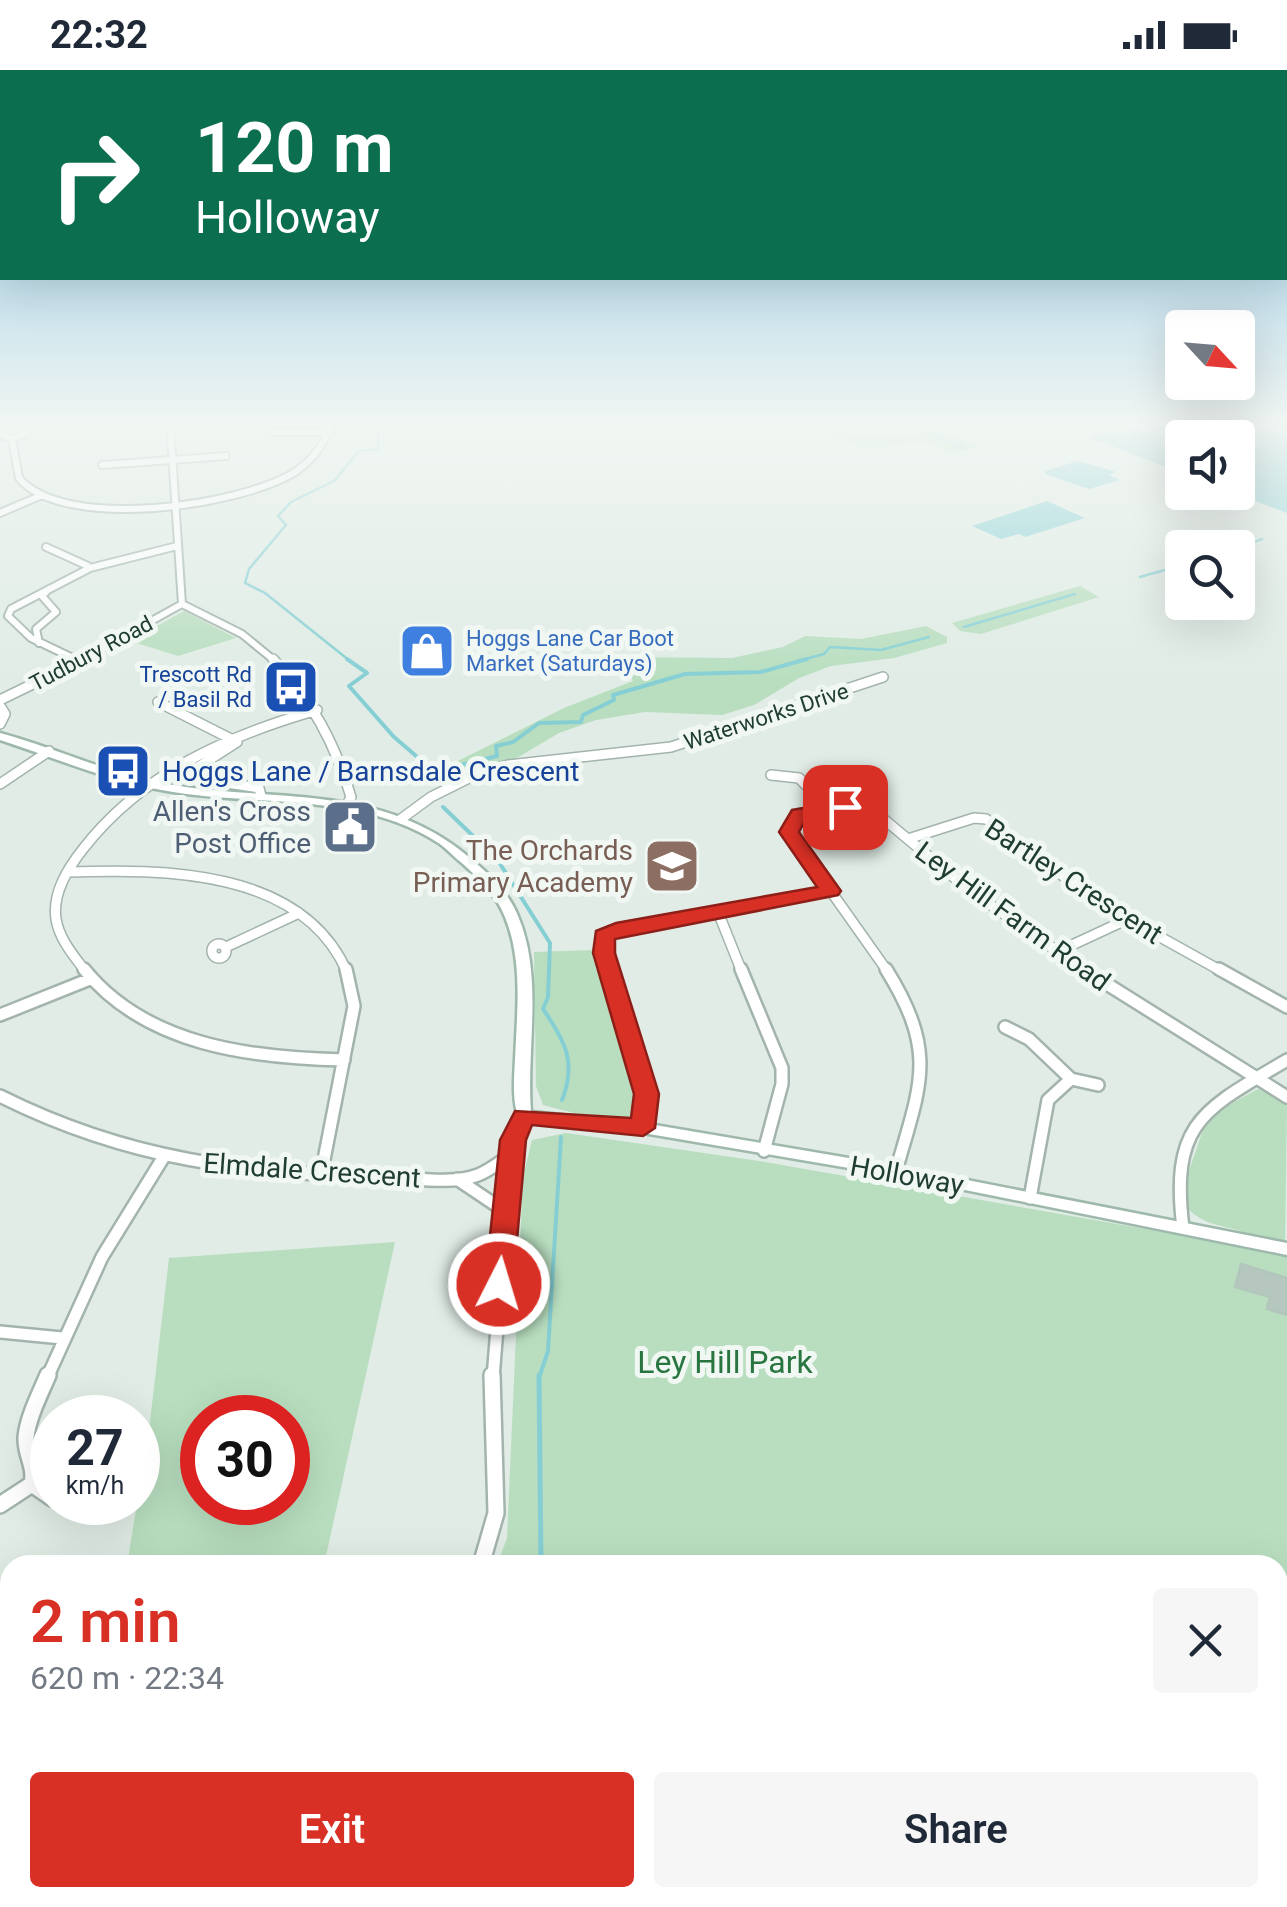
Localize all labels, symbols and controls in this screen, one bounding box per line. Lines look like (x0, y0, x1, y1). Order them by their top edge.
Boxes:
text: 22:32 (50, 13, 148, 57)
text: 120 m (195, 107, 394, 189)
icon: right (30, 110, 160, 240)
text: Holloway (195, 191, 380, 244)
north arrow (1165, 310, 1255, 400)
map controls (1165, 310, 1255, 620)
button: sound (1165, 420, 1255, 510)
button: search (1165, 530, 1255, 620)
street label: Tudbury Road (26, 611, 157, 696)
shop icon: Hoggs Lane Car Boot Market (Saturdays) (397, 621, 457, 681)
place label: Hoggs Lane Car Boot Market (Saturdays) (466, 626, 674, 677)
bus stop icon: Trescott Rd / Basil Rd (261, 657, 321, 717)
place label: Trescott Rd / Basil Rd (140, 662, 252, 712)
street label: Waterworks Drive (681, 678, 852, 755)
bus stop icon: Hoggs Lane / Barnsdale Crescent (93, 741, 153, 801)
place label: Hoggs Lane / Barnsdale Crescent (162, 755, 579, 788)
pin (803, 765, 888, 850)
icon: arrive (818, 780, 873, 835)
place label: Allen's Cross Post Office (153, 795, 311, 860)
public building icon: Allen's Cross Post Office (320, 797, 380, 857)
street label: Bartley Crescent (979, 812, 1168, 951)
place label: The Orchards Primary Academy (413, 834, 633, 899)
street label: Ley Hill Farm Road (909, 835, 1117, 998)
school or university icon: The Orchards Primary Academy (642, 836, 702, 896)
street label: Elmdale Crescent (202, 1146, 422, 1195)
street label: Holloway (847, 1149, 966, 1202)
position arrow (447, 1232, 551, 1336)
park label: Ley Hill Park (637, 1343, 814, 1381)
speed limit sign: 30 (180, 1395, 310, 1525)
text: 27 (66, 1419, 124, 1477)
text: km/h (66, 1471, 124, 1500)
text: 2 min (30, 1586, 180, 1657)
button: close (1153, 1588, 1258, 1693)
text: 620 m · 22:34 (30, 1659, 224, 1697)
button: Exit (30, 1772, 634, 1887)
button: Share (654, 1772, 1258, 1887)

